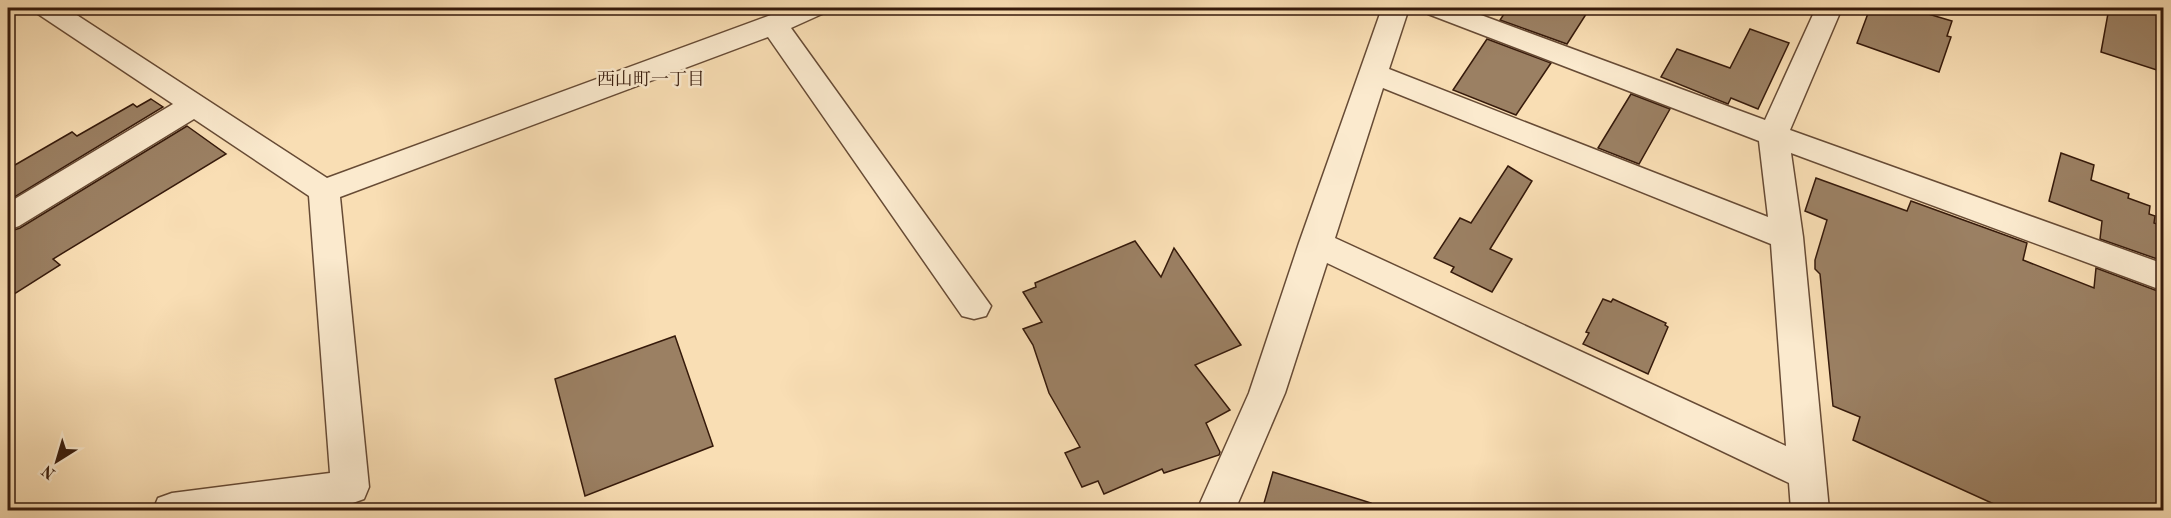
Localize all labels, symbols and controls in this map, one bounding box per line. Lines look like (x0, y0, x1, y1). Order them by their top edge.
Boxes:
district label: 西山町一丁目 (597, 70, 705, 89)
north arrow (27, 431, 87, 491)
text: N (39, 461, 59, 481)

